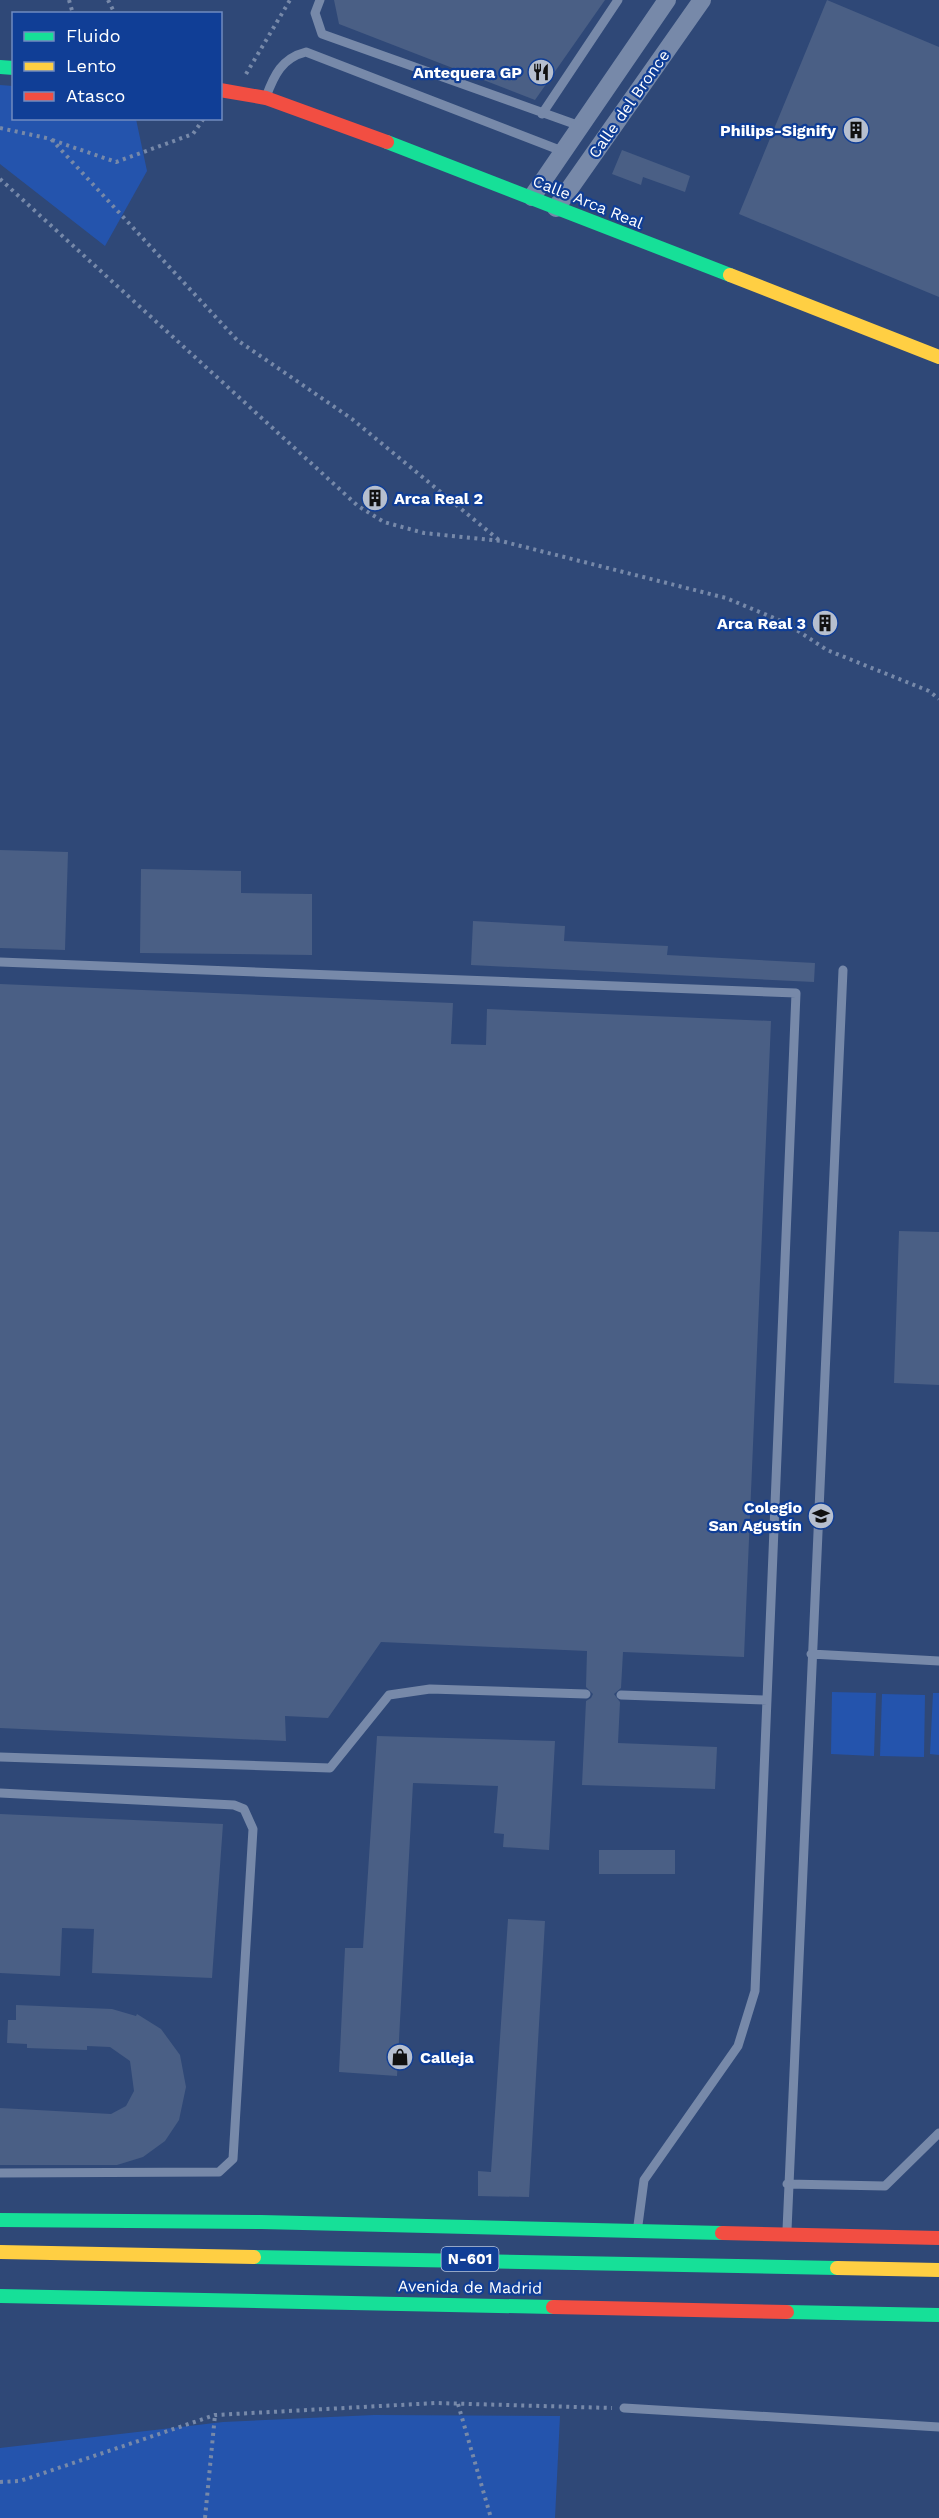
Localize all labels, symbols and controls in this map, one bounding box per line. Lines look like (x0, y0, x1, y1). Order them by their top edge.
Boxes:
legend (12, 12, 222, 120)
text: Fluido (66, 25, 120, 46)
street label: Calle del Bronce (585, 46, 673, 162)
text: Lento (66, 55, 116, 76)
restaurant icon: Antequera GP (526, 57, 556, 87)
place label: Antequera GP (413, 63, 522, 82)
text: Atasco (66, 85, 125, 106)
building icon: Philips-Signify (841, 115, 871, 145)
place label: Philips-Signify (720, 121, 837, 140)
street label: Calle Arca Real (530, 171, 646, 233)
building icon: Arca Real 2 (360, 483, 390, 513)
place label: Arca Real 2 (394, 489, 483, 508)
building icon: Arca Real 3 (810, 608, 840, 638)
place label: Arca Real 3 (717, 614, 806, 633)
place label: Colegio San Agustín (709, 1498, 802, 1535)
school or university icon: Colegio San Agustín (806, 1501, 836, 1531)
shop icon: Calleja (385, 2042, 415, 2072)
place label: Calleja (420, 2048, 474, 2067)
road number: N-601 (442, 2247, 498, 2271)
street label: Avenida de Madrid (398, 2276, 542, 2298)

